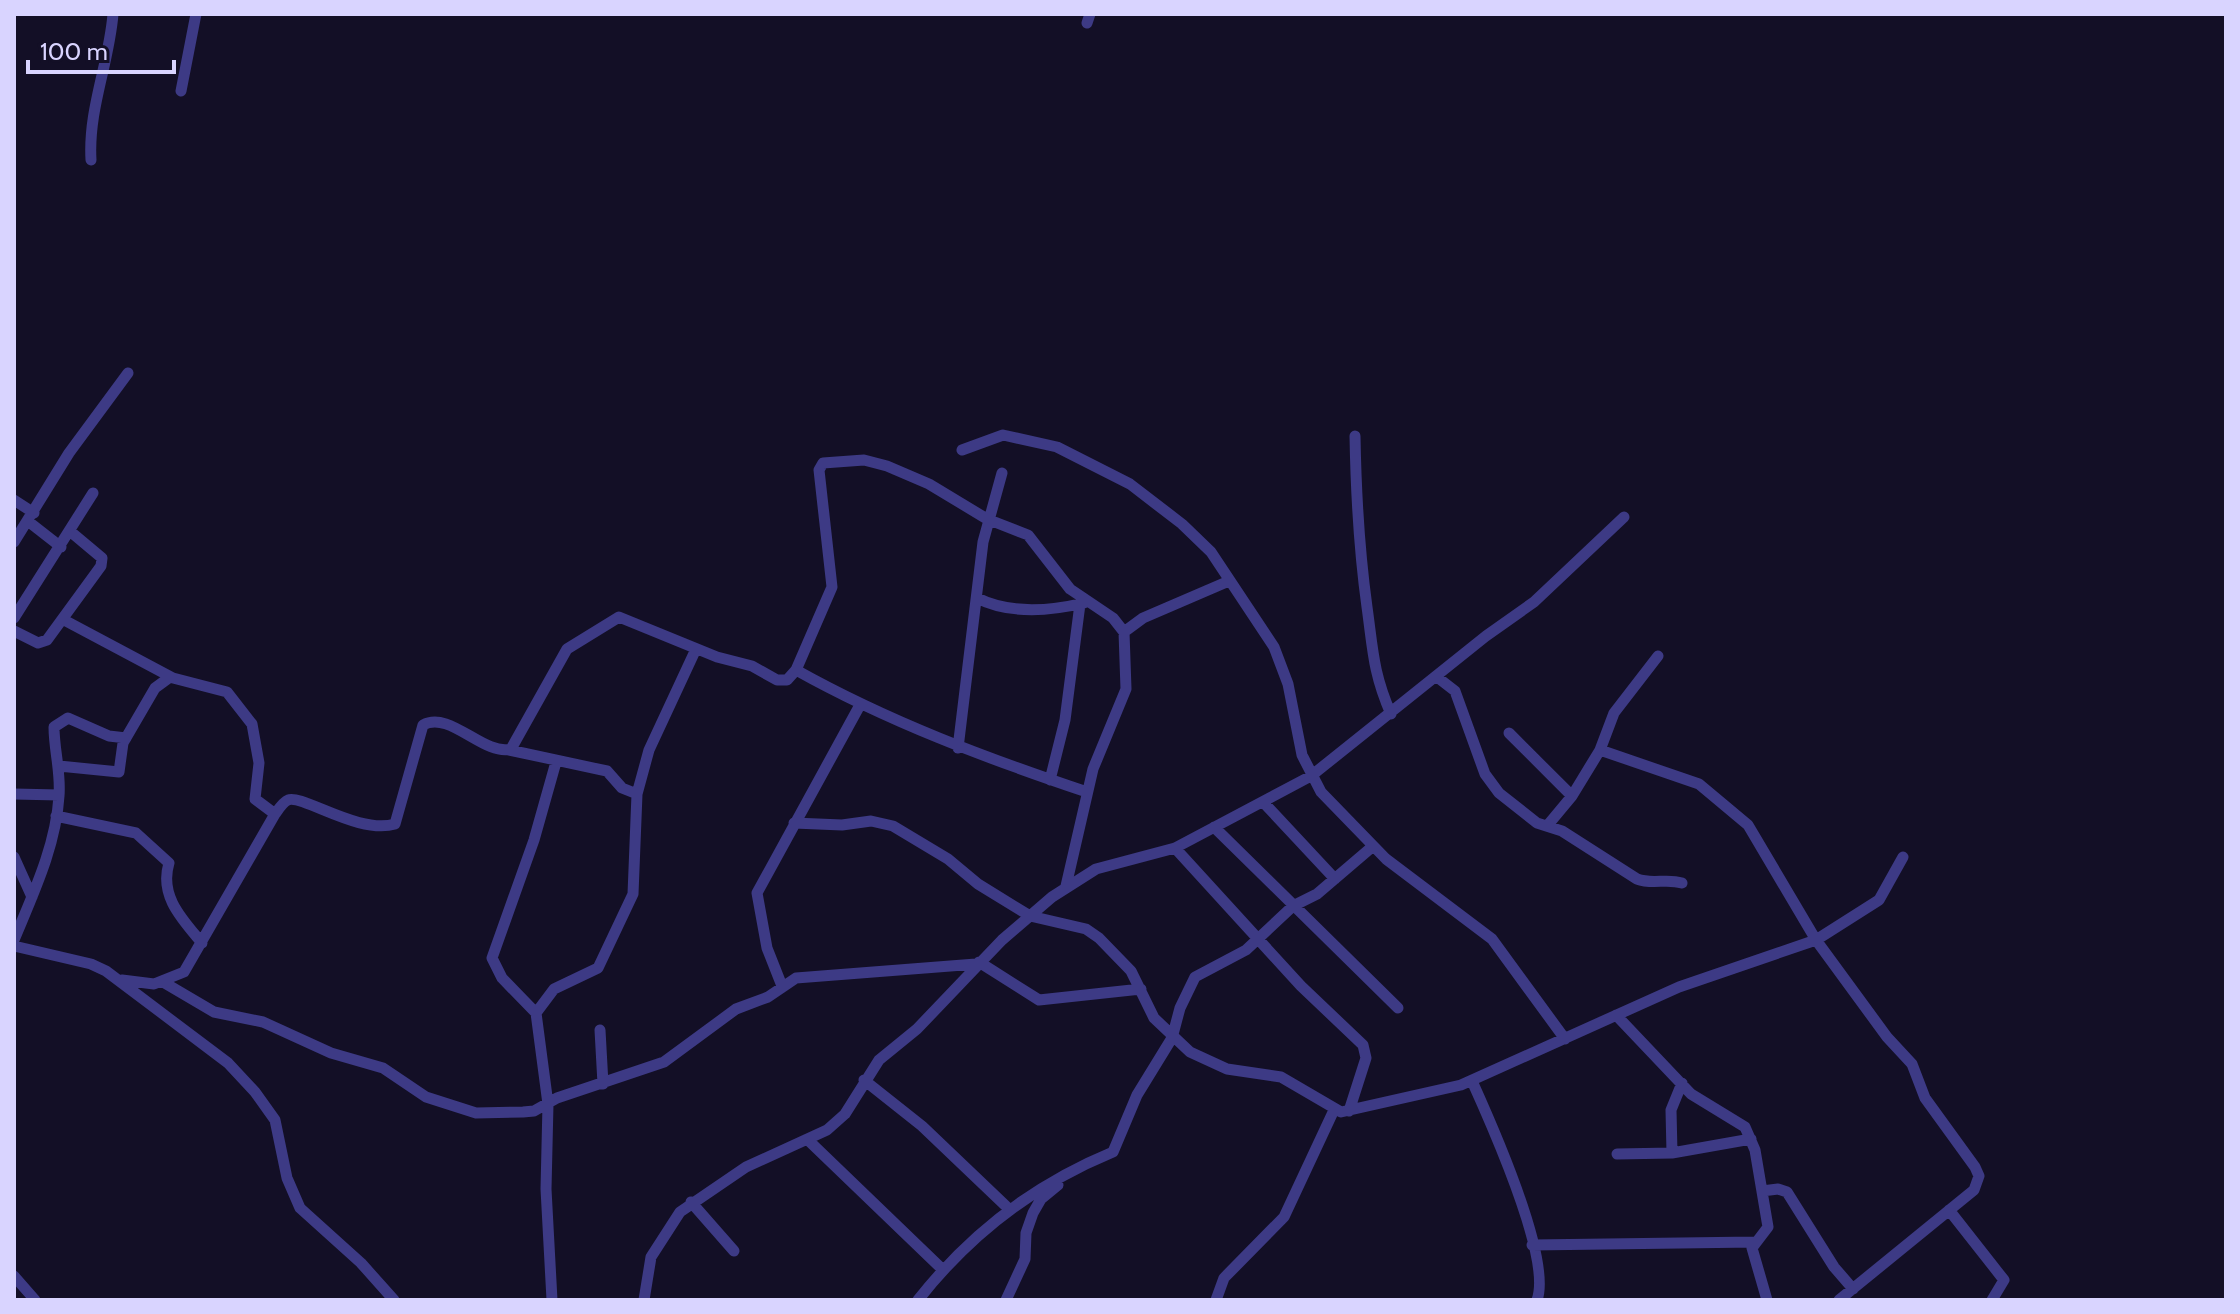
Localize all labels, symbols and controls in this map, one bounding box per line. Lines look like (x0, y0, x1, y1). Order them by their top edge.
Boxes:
scale bar (28, 24, 174, 74)
text: 100 m (40, 37, 108, 66)

